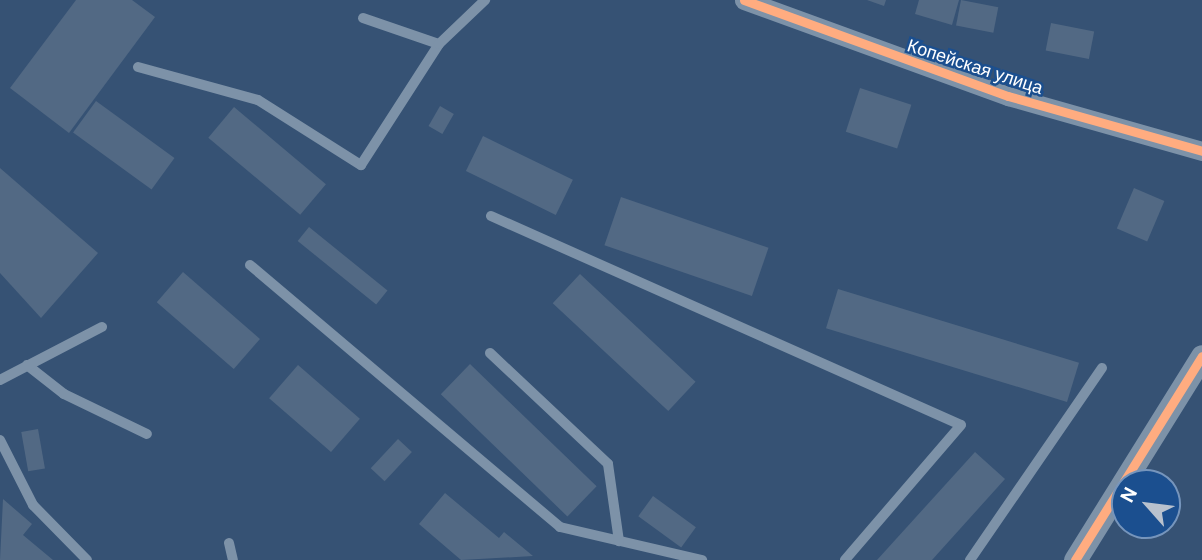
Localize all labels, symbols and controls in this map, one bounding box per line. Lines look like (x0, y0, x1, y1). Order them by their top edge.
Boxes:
street label: Копейская улица (904, 35, 1046, 99)
north arrow (1111, 469, 1181, 539)
text: N (1114, 483, 1143, 507)

